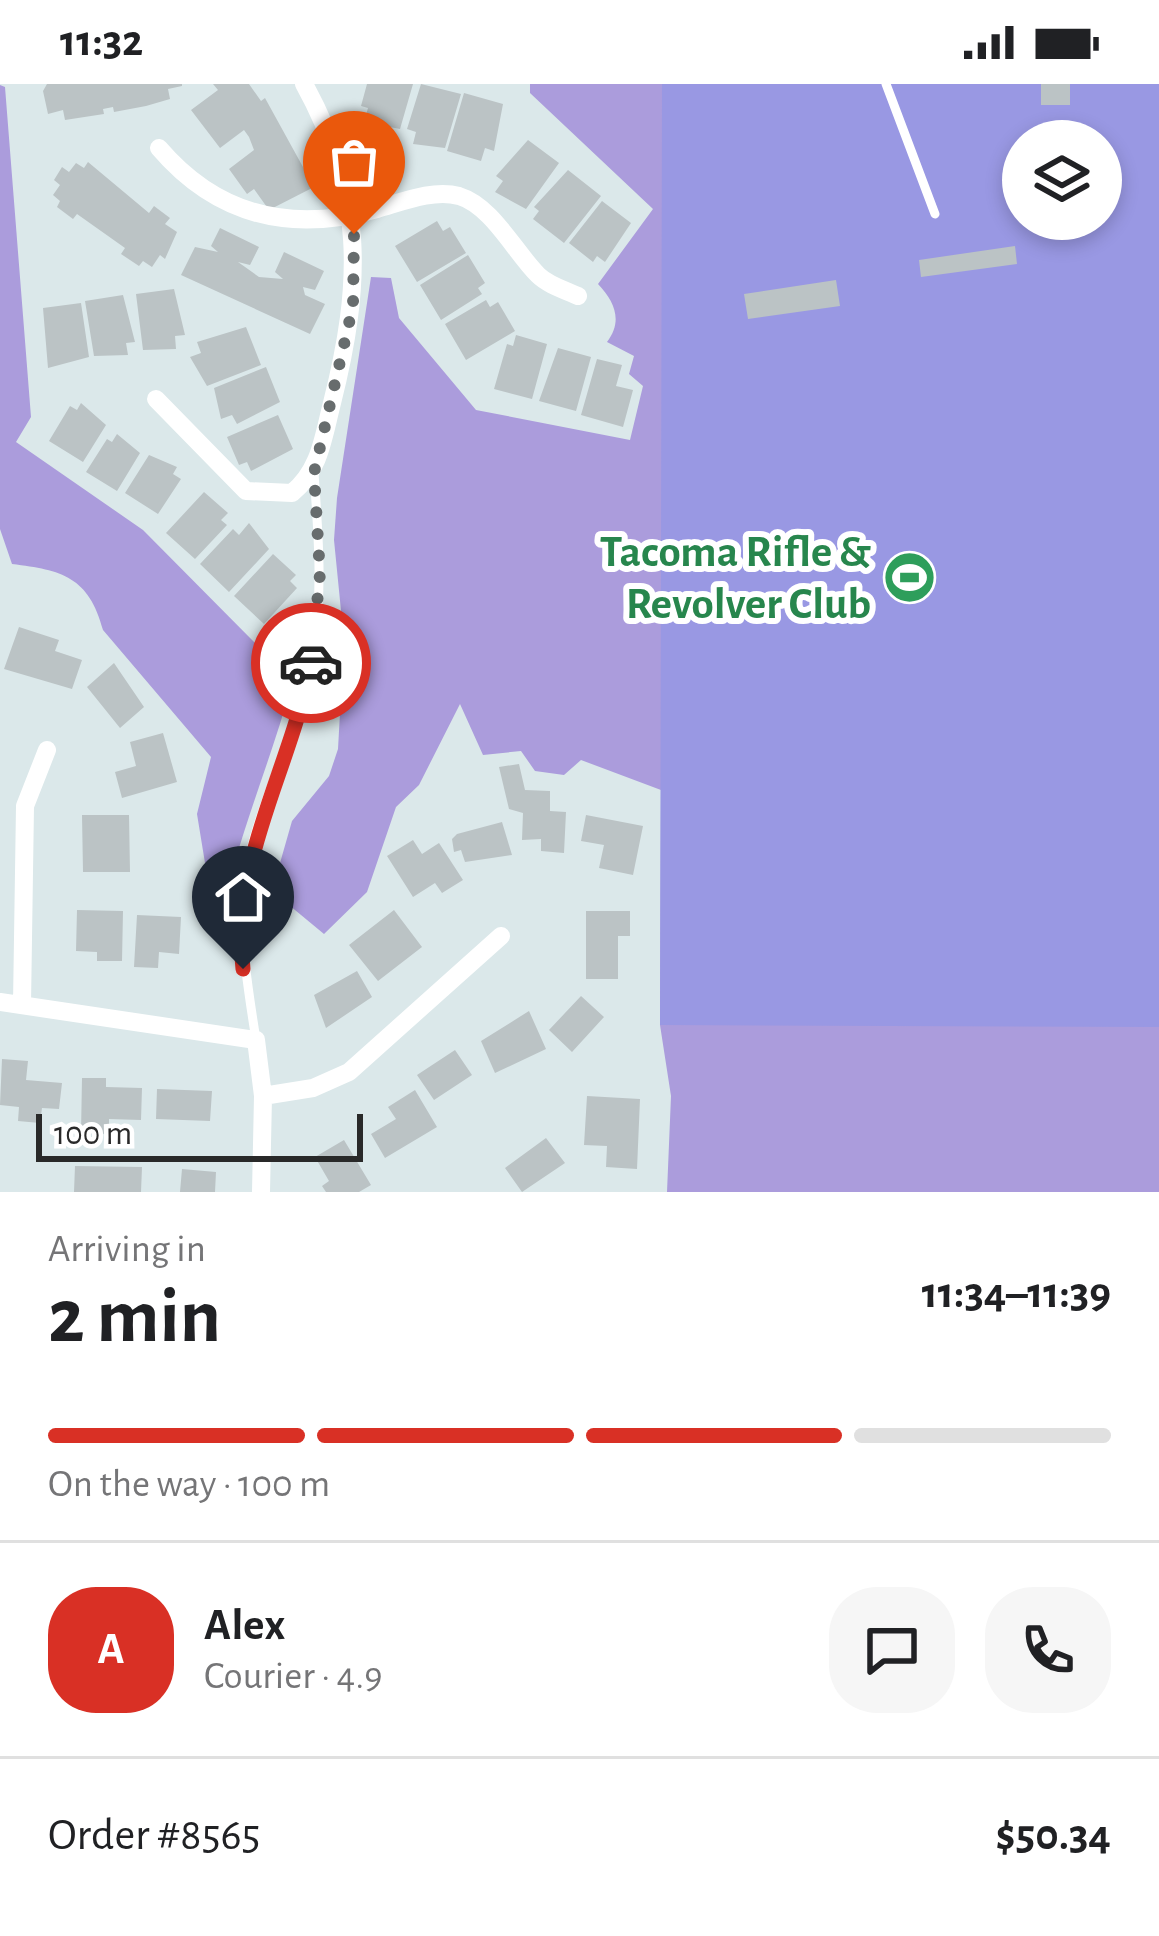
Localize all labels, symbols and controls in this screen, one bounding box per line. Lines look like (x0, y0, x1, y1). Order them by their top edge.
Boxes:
text: 11:32 (60, 19, 143, 64)
pin (303, 111, 405, 234)
map controls (1002, 120, 1122, 240)
button: layers (1002, 120, 1122, 240)
icon: bag (321, 129, 387, 195)
place label: Tacoma Rifle & Revolver Club (600, 530, 871, 627)
sports icon: Tacoma Rifle & Revolver Club (882, 550, 938, 606)
courier (251, 603, 371, 723)
icon: car (278, 630, 344, 696)
pin (192, 846, 294, 969)
icon: home (210, 864, 276, 930)
scale bar (36, 1108, 363, 1161)
text: 100 m (54, 1118, 132, 1151)
text: Arriving in (48, 1230, 206, 1269)
text: 11:34–11:39 (922, 1271, 1111, 1316)
text: 2 min (48, 1279, 221, 1357)
text: On the way · 100 m (48, 1465, 330, 1504)
button: chat (829, 1587, 955, 1713)
button: phone (985, 1587, 1111, 1713)
text: Alex (204, 1603, 285, 1648)
text: A (97, 1627, 125, 1672)
text: Courier · 4.9 (204, 1657, 383, 1696)
text: Order #8565 (48, 1813, 260, 1858)
text: $50.34 (996, 1813, 1111, 1858)

